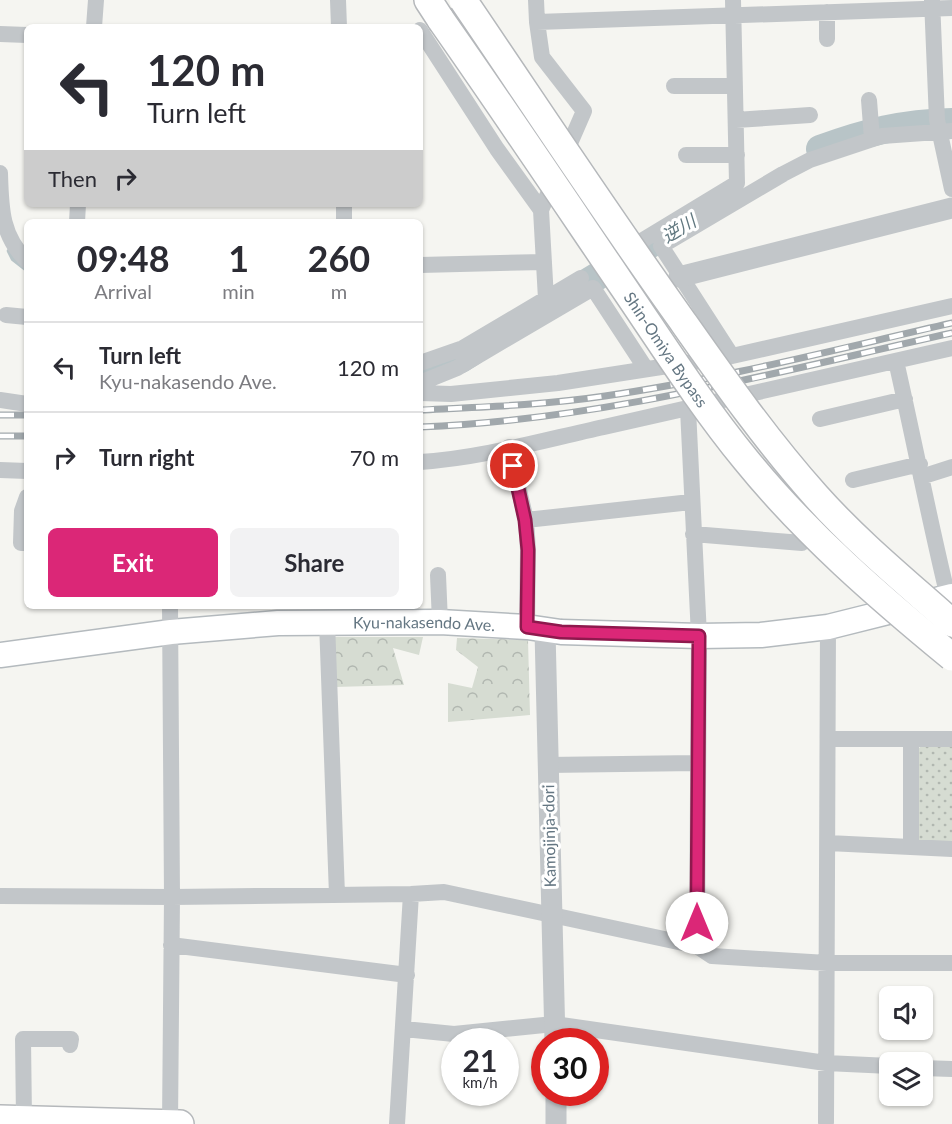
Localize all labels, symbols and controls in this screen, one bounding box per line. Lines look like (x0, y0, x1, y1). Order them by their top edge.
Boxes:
text: 120 m (147, 45, 265, 95)
icon: left (48, 48, 126, 126)
text: Turn left (147, 96, 246, 129)
icon: right (109, 162, 142, 195)
text: Then (48, 165, 97, 192)
water label: 逆川 (657, 208, 701, 247)
text: 09:48 (77, 236, 170, 280)
text: 1 (228, 236, 249, 280)
text: 260 (308, 236, 370, 280)
text: Arrival (94, 279, 152, 303)
text: min (222, 279, 255, 303)
text: m (331, 279, 347, 303)
street label: Shin-Omiya Bypass (620, 288, 712, 411)
text: Turn left (99, 342, 181, 369)
icon: left (48, 351, 81, 384)
text: 120 m (337, 354, 399, 381)
text: Kyu-nakasendo Ave. (99, 369, 277, 393)
pin (487, 440, 538, 491)
icon: right (48, 441, 81, 474)
text: Turn right (99, 444, 194, 471)
text: 70 m (350, 444, 399, 471)
icon: arrive (496, 449, 529, 482)
button: Exit (48, 528, 218, 597)
button: Share (230, 528, 399, 597)
street label: Kyu-nakasendo Ave. (353, 612, 496, 634)
street label: Kamojinja-dori (538, 784, 559, 888)
position arrow (665, 891, 729, 955)
map controls (879, 986, 933, 1106)
button: sound (879, 986, 933, 1040)
speed limit sign: 30 (531, 1028, 609, 1106)
text: 21 (463, 1042, 497, 1078)
button: layers (879, 1052, 933, 1106)
text: km/h (462, 1073, 498, 1091)

